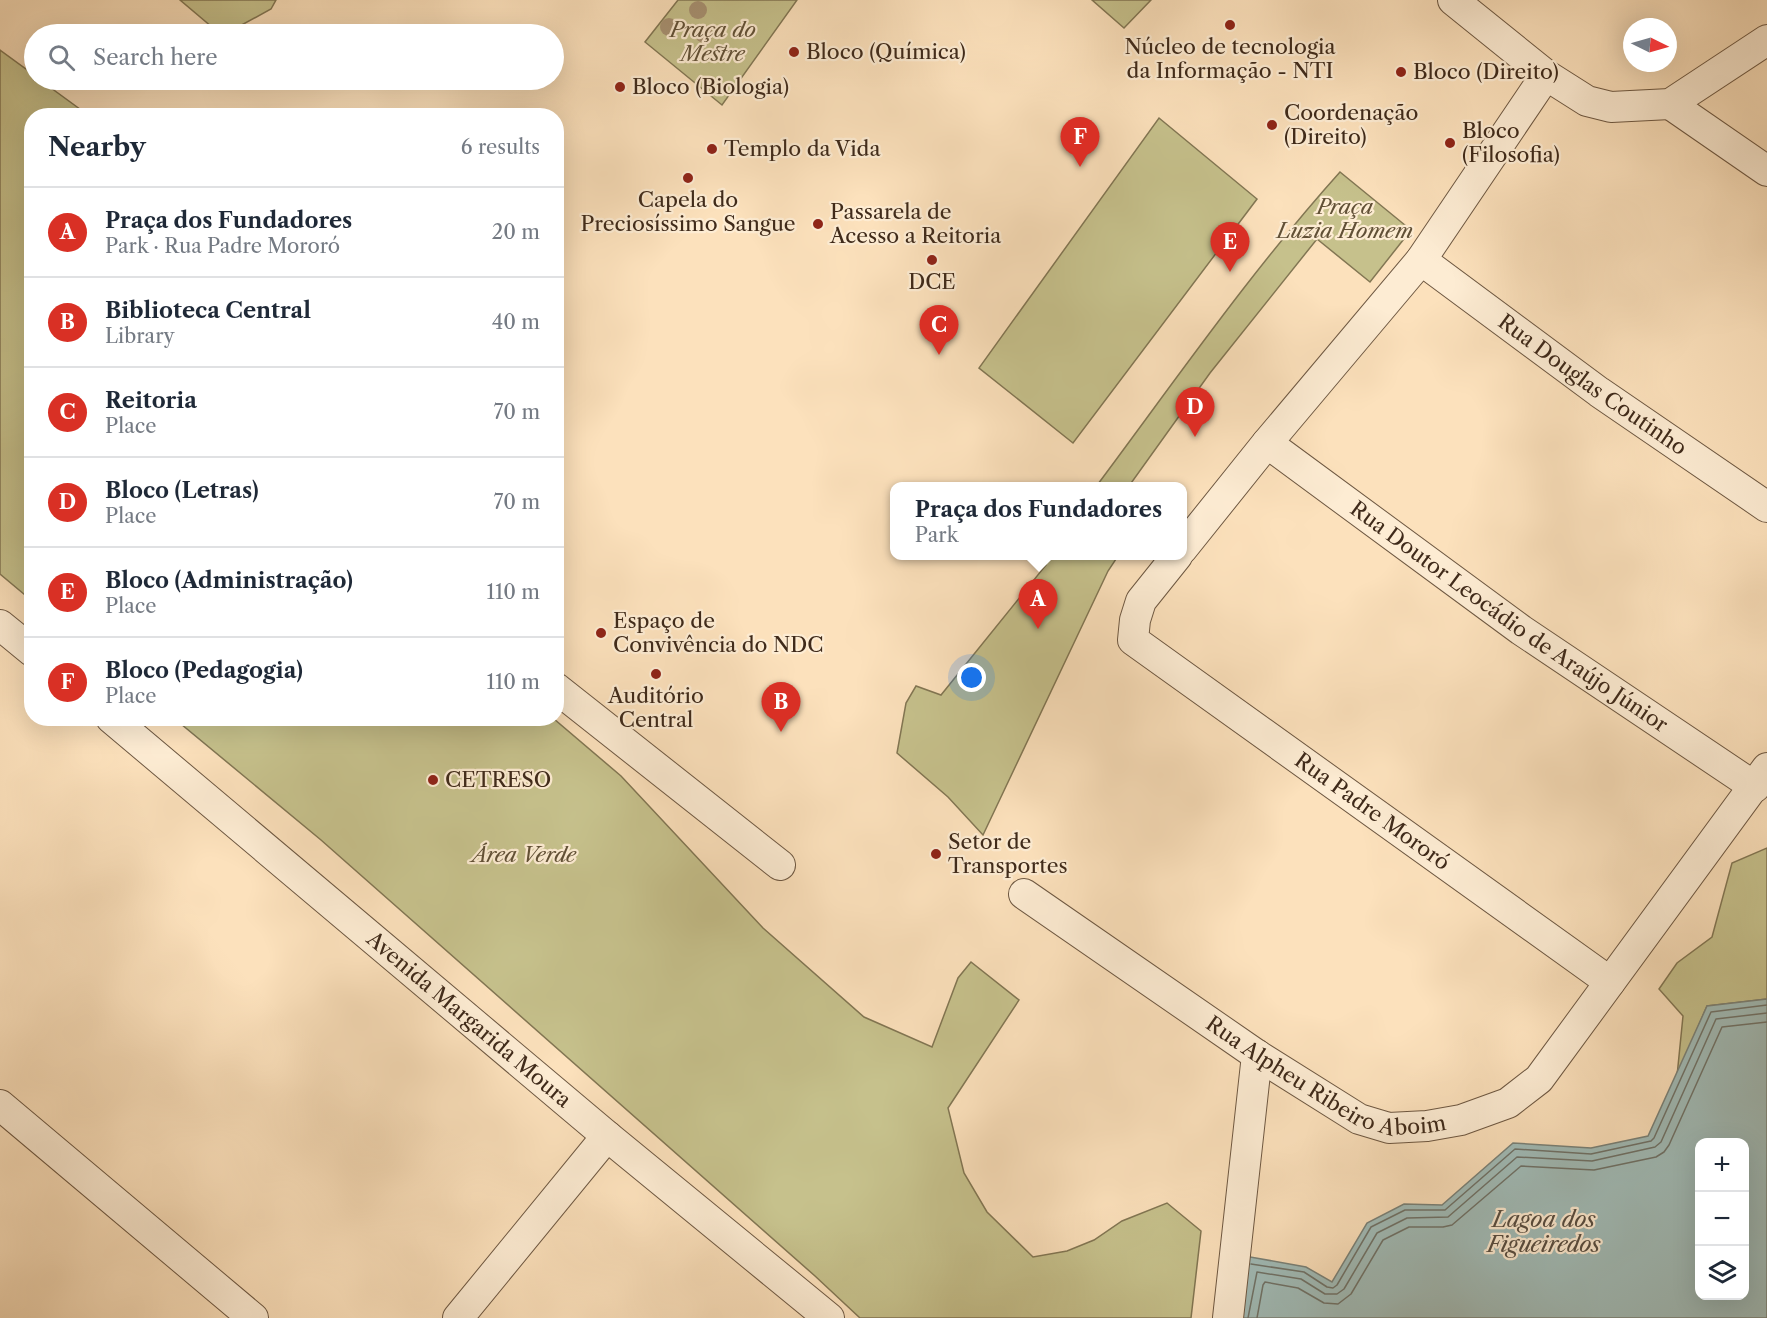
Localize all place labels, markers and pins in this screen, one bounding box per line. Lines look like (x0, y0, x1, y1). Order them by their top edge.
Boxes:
marker: Núcleo de tecnologia da Informação - NTI (1223, 18, 1237, 32)
place label: Núcleo de tecnologia da Informação - NTI (1124, 34, 1336, 83)
place label: Bloco (Química) (806, 39, 966, 64)
marker: Bloco (Química) (787, 45, 801, 59)
place label: Bloco (Direito) (1413, 59, 1559, 84)
marker: Bloco (Direito) (1394, 65, 1408, 79)
place label: Bloco (Biologia) (632, 74, 789, 99)
marker: Bloco (Biologia) (613, 80, 627, 94)
place label: Coordenação (Direito) (1284, 100, 1418, 149)
pin: F (1060, 118, 1100, 167)
marker: Coordenação (Direito) (1265, 118, 1279, 132)
place label: Bloco (Filosofia) (1462, 118, 1560, 167)
place label: Templo da Vida (724, 136, 881, 161)
marker: Bloco (Filosofia) (1443, 136, 1457, 150)
marker: Templo da Vida (705, 142, 719, 156)
marker: Capela do Preciosíssimo Sangue (681, 171, 695, 185)
place label: Capela do Preciosíssimo Sangue (580, 187, 796, 236)
place label: Passarela de Acesso a Reitoria (829, 199, 1002, 248)
marker: Passarela de Acesso a Reitoria (811, 217, 825, 231)
pin: E (1210, 222, 1250, 272)
marker: DCE (925, 253, 939, 267)
place label: DCE (908, 269, 956, 294)
pin: C (920, 306, 958, 355)
pin: D (1176, 388, 1214, 437)
pin: A (1018, 580, 1058, 629)
place label: Espaço de Convivência do NDC (613, 608, 824, 657)
marker: Espaço de Convivência do NDC (594, 626, 608, 640)
marker: Auditório Central (649, 667, 663, 681)
pin: B (762, 682, 800, 732)
place label: Auditório Central (607, 683, 704, 732)
place label: CETRESO (445, 767, 551, 792)
marker: CETRESO (426, 773, 440, 787)
place label: Setor de Transportes (948, 829, 1068, 878)
marker: Setor de Transportes (929, 847, 943, 861)

